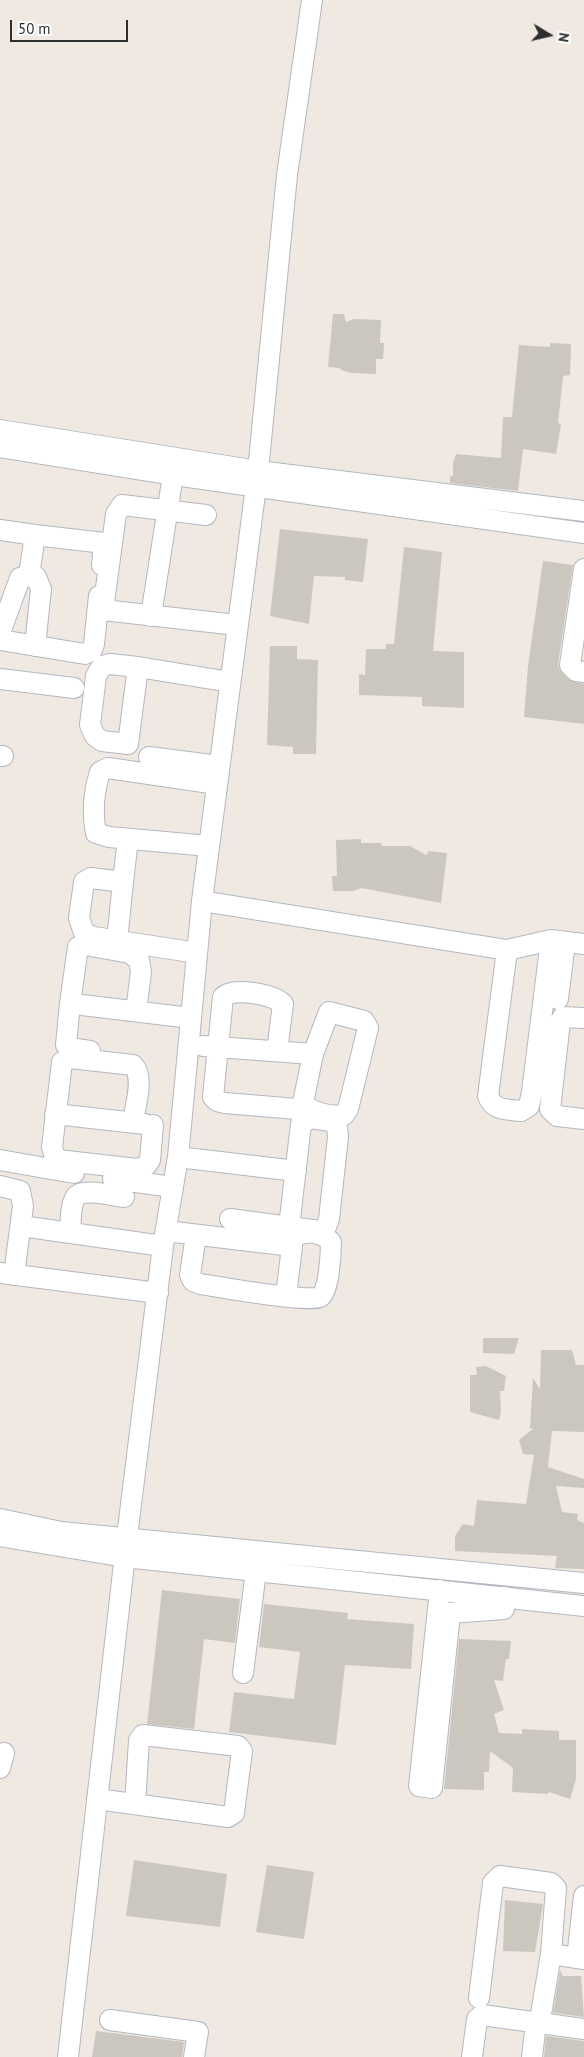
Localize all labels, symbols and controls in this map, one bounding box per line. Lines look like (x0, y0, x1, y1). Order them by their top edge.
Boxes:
scale bar (12, 10, 130, 42)
north arrow (524, 10, 574, 60)
text: 50 m (18, 19, 51, 38)
text: N (554, 31, 573, 43)

